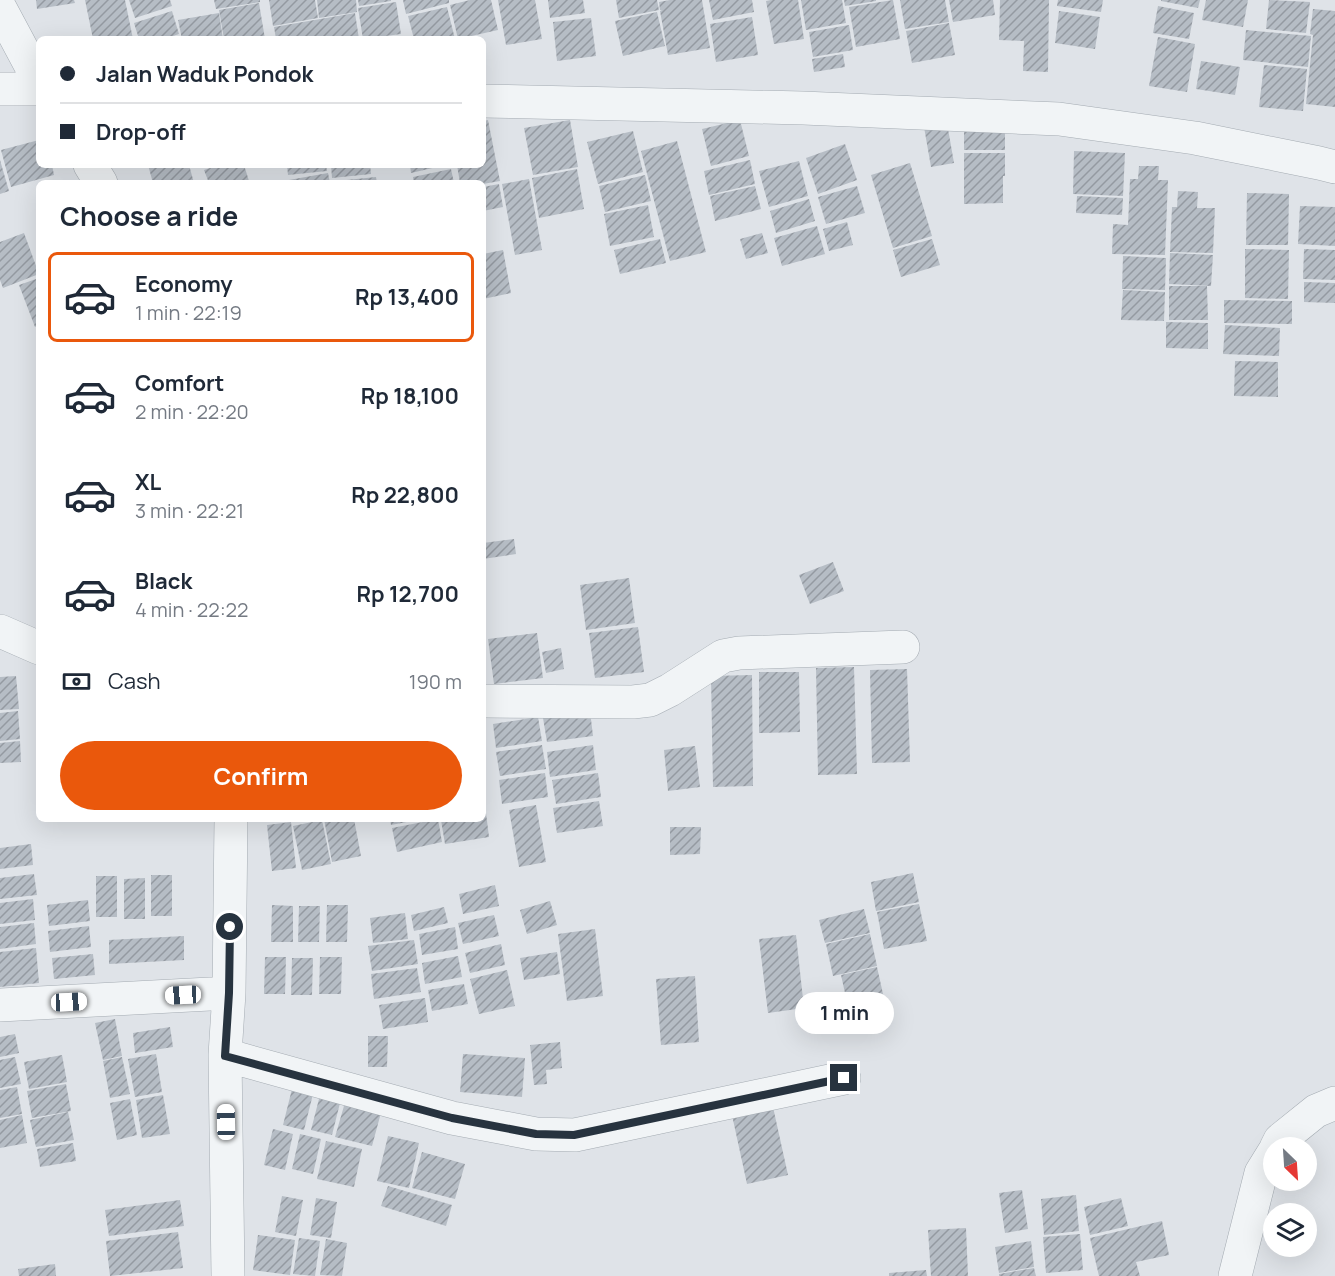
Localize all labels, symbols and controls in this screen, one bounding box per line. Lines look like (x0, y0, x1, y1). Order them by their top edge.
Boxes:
text: Jalan Waduk Pondok (96, 59, 313, 89)
text: Drop-off (96, 117, 186, 147)
text: Choose a ride (60, 197, 238, 234)
text: Economy (135, 269, 233, 299)
icon: car (63, 270, 117, 324)
text: Rp 13,400 (355, 282, 459, 312)
text: 1 min · 22:19 (135, 299, 242, 326)
text: Comfort (135, 368, 224, 398)
icon: car (63, 369, 117, 423)
text: Rp 18,100 (361, 381, 459, 411)
text: 2 min · 22:20 (135, 398, 249, 425)
text: XL (135, 467, 161, 497)
icon: car (63, 468, 117, 522)
text: Rp 22,800 (351, 480, 459, 510)
text: 3 min · 22:21 (135, 497, 244, 524)
text: Black (135, 566, 192, 596)
icon: car (63, 567, 117, 621)
text: Rp 12,700 (356, 579, 459, 609)
text: 4 min · 22:22 (135, 596, 248, 623)
icon: cash (60, 665, 93, 698)
text: Cash (108, 666, 161, 696)
text: 190 m (409, 668, 462, 695)
button: Confirm (60, 741, 462, 810)
route start (216, 913, 243, 940)
car (165, 985, 201, 1005)
callout: 1 min (794, 991, 894, 1033)
car (51, 992, 87, 1012)
text: 1 min (820, 999, 869, 1026)
route end (830, 1064, 857, 1091)
car (217, 1104, 235, 1140)
north arrow (1263, 1137, 1317, 1191)
map controls (1263, 1137, 1317, 1257)
button: layers (1263, 1203, 1317, 1257)

